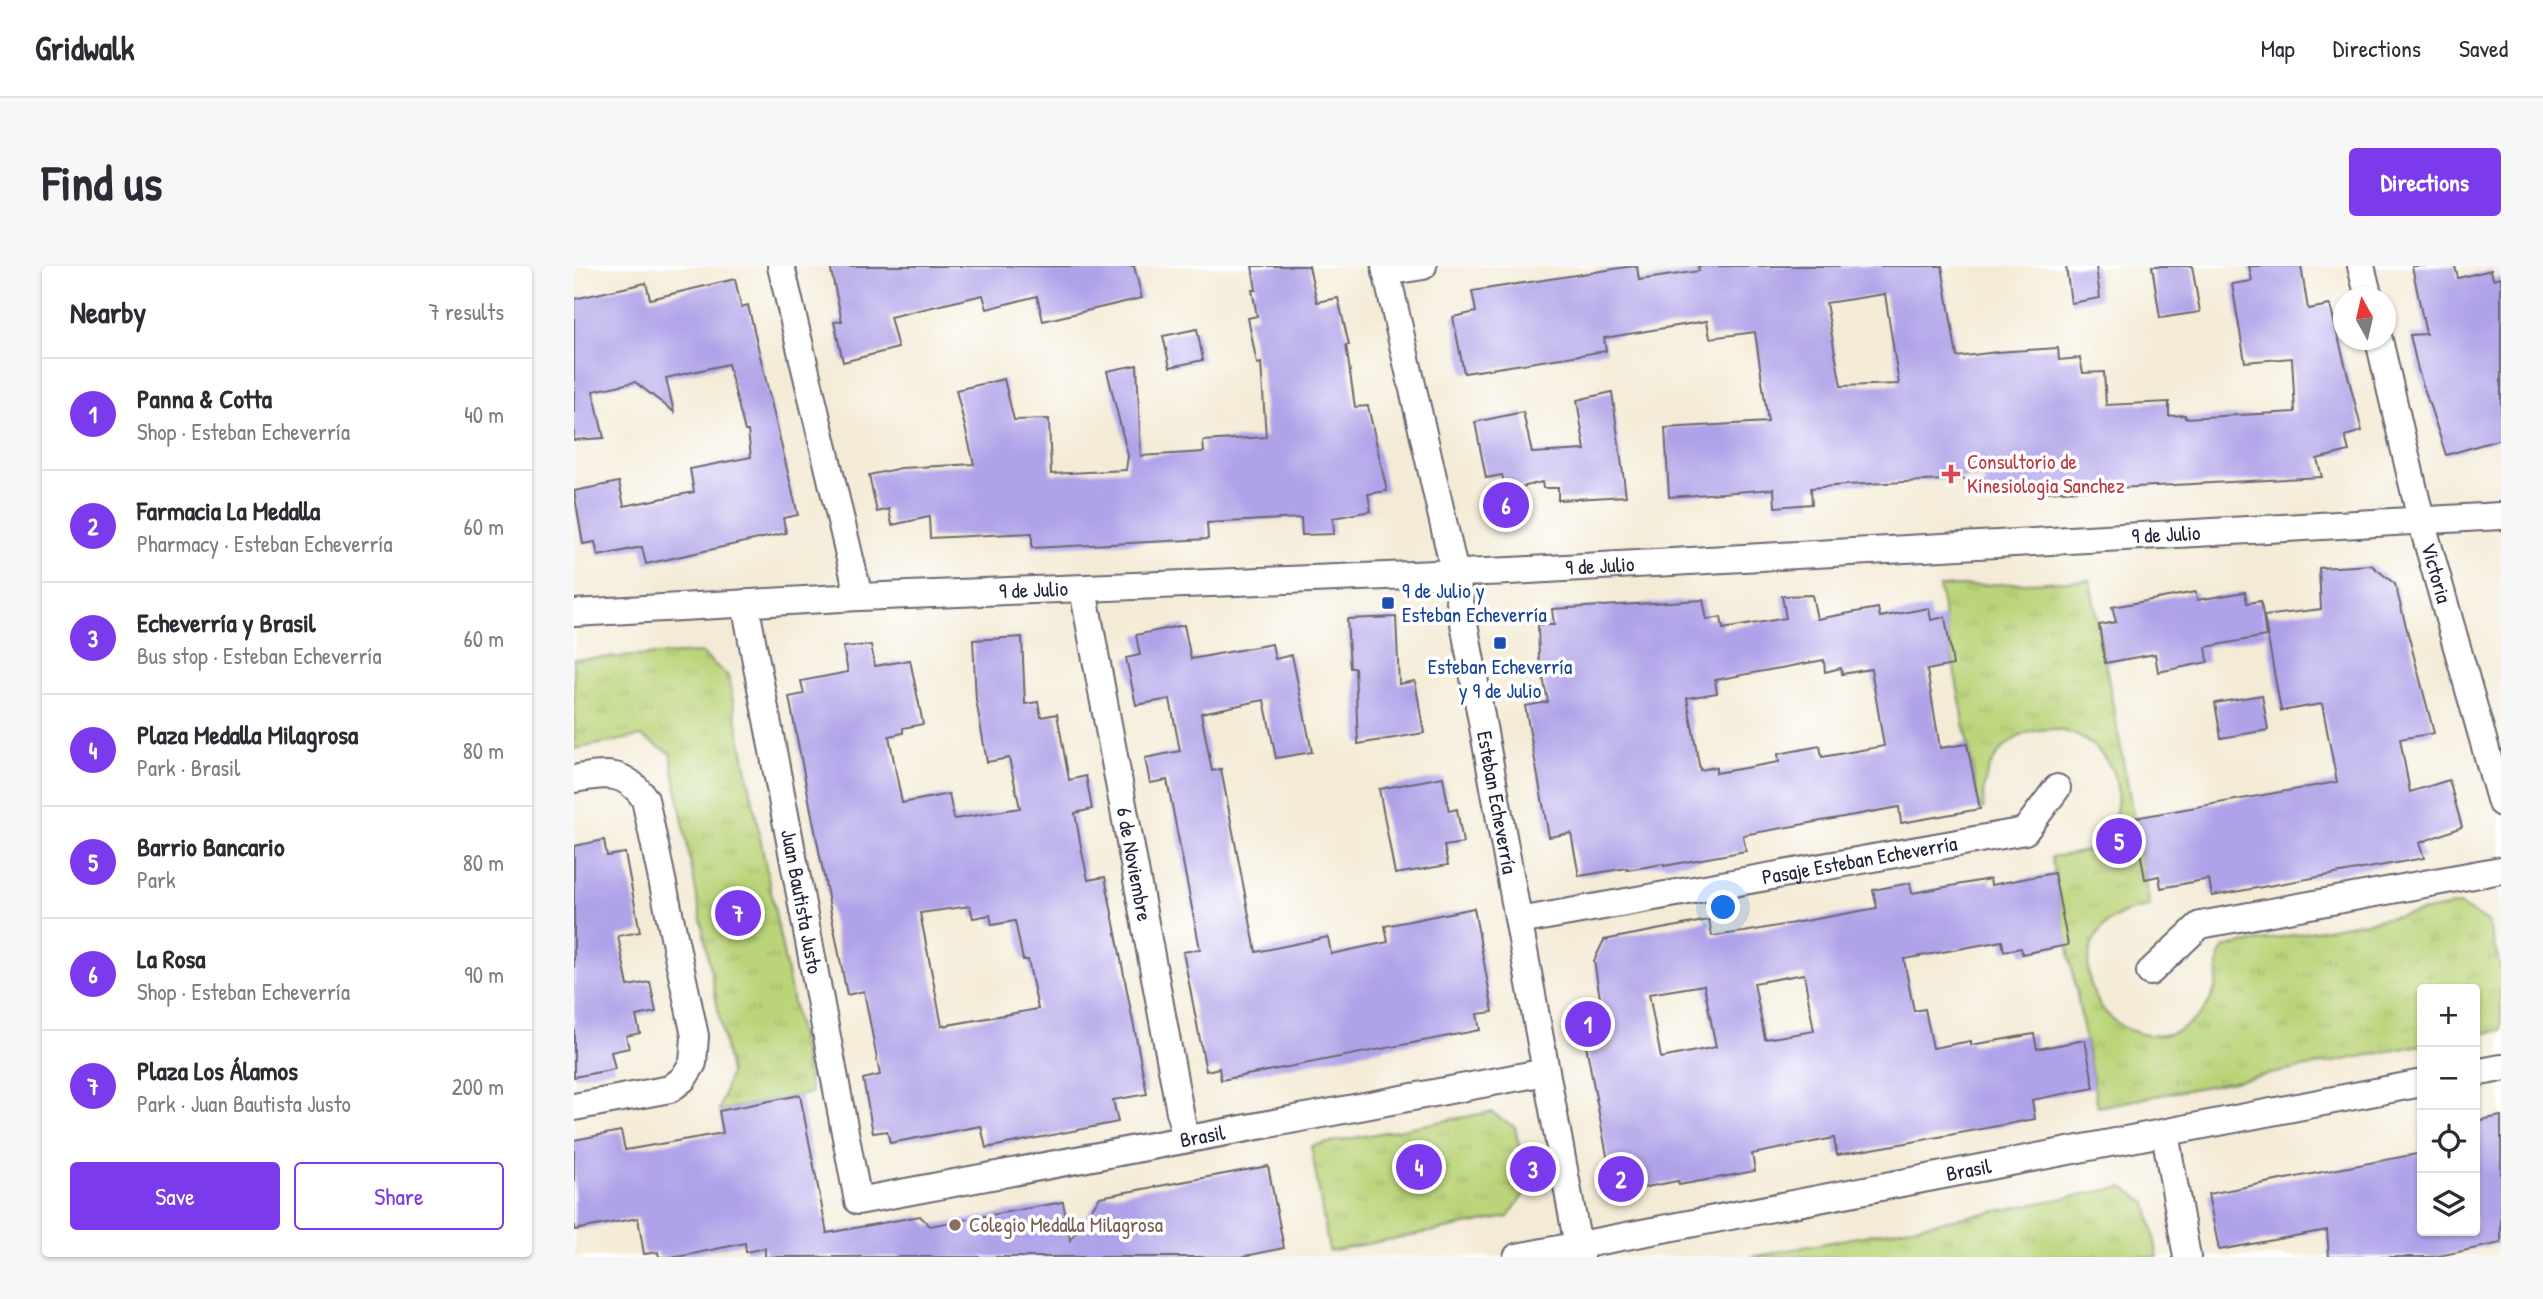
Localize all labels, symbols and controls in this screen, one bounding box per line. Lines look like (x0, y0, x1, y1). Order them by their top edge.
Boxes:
text: Gridwalk (35, 26, 135, 70)
text: Map (2261, 32, 2295, 64)
text: Directions (2333, 32, 2421, 64)
text: Saved (2459, 32, 2508, 64)
button: Directions (2349, 148, 2501, 216)
text: Find us (42, 149, 162, 215)
north arrow (2333, 287, 2396, 350)
text: Nearby (70, 292, 146, 332)
text: 7 results (428, 296, 504, 327)
text: Panna & Cotta (137, 381, 272, 416)
text: 1 (89, 399, 97, 430)
text: 40 m (464, 399, 504, 430)
text: Shop · Esteban Echeverría (137, 416, 350, 447)
place label: Consultorio de Kinesiologia Sanchez (1967, 447, 2125, 500)
marker: Consultorio de Kinesiologia Sanchez (1941, 464, 1961, 484)
pin: 6 (1483, 479, 1529, 531)
text: Farmacia La Medalla (137, 493, 320, 528)
text: 2 (88, 511, 98, 542)
text: 60 m (464, 511, 504, 542)
street label: 9 de Julio (2131, 518, 2201, 550)
text: Pharmacy · Esteban Echeverría (137, 528, 392, 559)
street label: Victoria (2414, 539, 2459, 606)
street label: 9 de Julio (1565, 549, 1635, 582)
street label: 9 de Julio (998, 574, 1068, 605)
place label: 9 de Julio y Esteban Echeverría (1402, 576, 1547, 629)
marker: 9 de Julio y Esteban Echeverría (1380, 595, 1396, 611)
text: Echeverría y Brasil (137, 605, 316, 640)
text: 3 (88, 623, 98, 654)
text: 60 m (464, 623, 504, 654)
marker: Esteban Echeverría y 9 de Julio (1492, 635, 1508, 651)
text: Bus stop · Esteban Echeverría (137, 640, 381, 671)
place label: Esteban Echeverría y 9 de Julio (1428, 652, 1572, 705)
text: Plaza Medalla Milagrosa (137, 717, 358, 752)
street label: Esteban Echeverría (1470, 728, 1525, 876)
text: 4 (89, 735, 97, 766)
text: 80 m (463, 735, 504, 766)
text: Park · Brasil (137, 752, 240, 783)
street label: 6 de Noviembre (1110, 805, 1159, 923)
pin: 5 (2096, 815, 2142, 867)
street label: Juan Bautista Justo (774, 827, 830, 976)
street label: Pasaje Esteban Echeverría (1760, 828, 1959, 891)
text: Barrio Bancario (137, 829, 284, 864)
text: 5 (88, 847, 98, 878)
text: 80 m (463, 847, 504, 878)
text: Park (137, 864, 175, 895)
pin: 7 (715, 887, 761, 939)
your location (1706, 890, 1740, 924)
text: La Rosa (137, 941, 205, 976)
text: 6 (88, 959, 98, 990)
text: 90 m (464, 959, 504, 990)
text: Shop · Esteban Echeverría (137, 976, 350, 1007)
map controls (2417, 984, 2480, 1236)
button: + (2417, 984, 2480, 1047)
pin: 1 (1565, 998, 1611, 1050)
button: − (2417, 1047, 2480, 1110)
text: Plaza Los Álamos (137, 1053, 298, 1088)
text: 7 (87, 1071, 99, 1102)
text: 200 m (452, 1071, 504, 1102)
text: Park · Juan Bautista Justo (137, 1088, 351, 1119)
button: locate (2417, 1110, 2480, 1173)
street label: Brasil (1177, 1117, 1228, 1154)
pin: 4 (1396, 1141, 1442, 1193)
pin: 3 (1510, 1143, 1556, 1195)
street label: Brasil (1944, 1151, 1994, 1188)
pin: 2 (1598, 1153, 1644, 1205)
button: Save (70, 1162, 280, 1230)
button: Share (294, 1162, 504, 1230)
button: layers (2417, 1173, 2480, 1236)
place label: Colegio Medalla Milagrosa (969, 1210, 1163, 1239)
marker: Colegio Medalla Milagrosa (947, 1217, 963, 1233)

